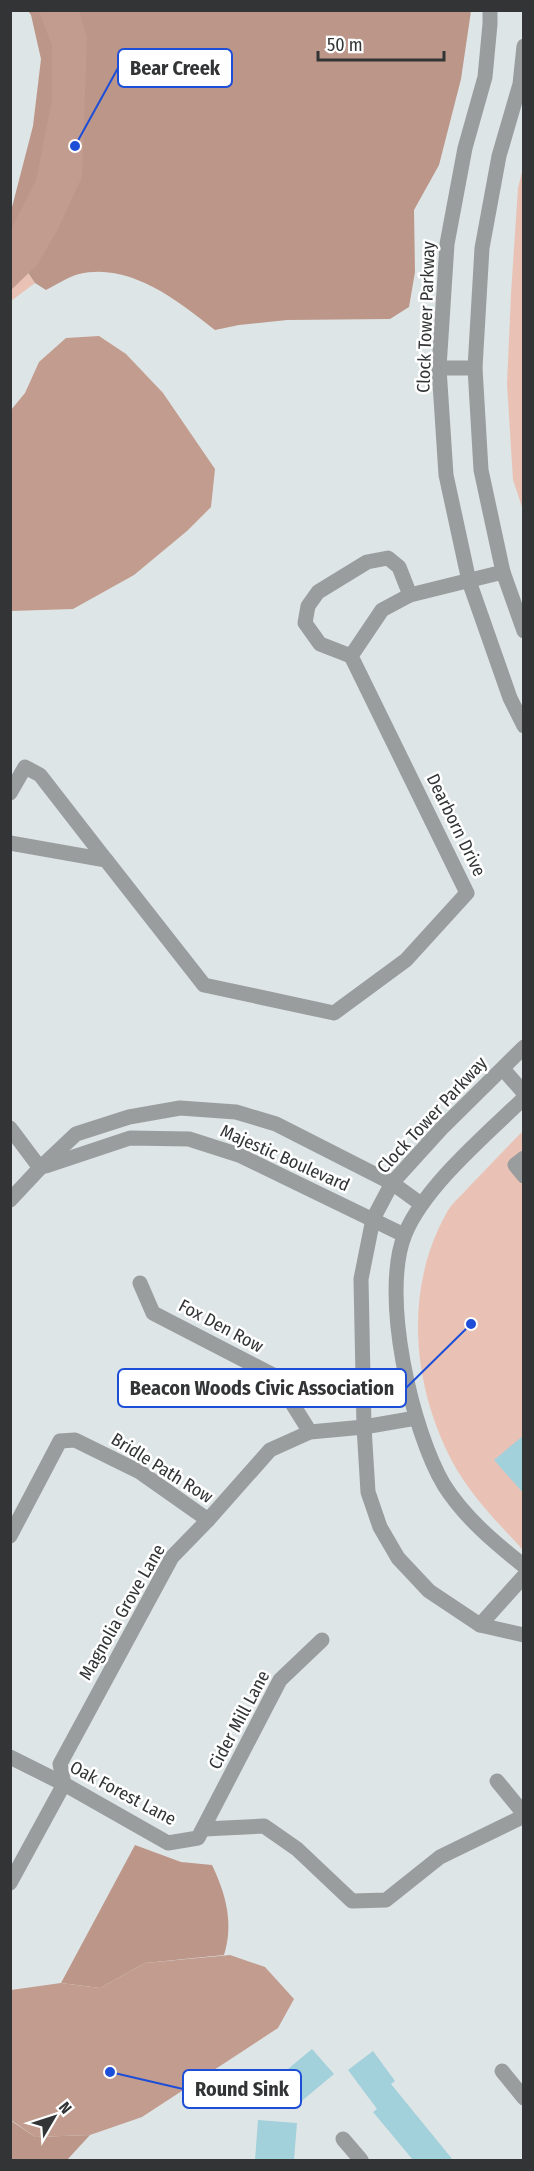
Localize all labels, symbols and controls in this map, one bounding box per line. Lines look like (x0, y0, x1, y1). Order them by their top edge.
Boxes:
scale bar (318, 24, 444, 62)
text: 50 m (327, 34, 363, 56)
callout: Bear Creek (118, 49, 232, 87)
text: Bear Creek (130, 56, 221, 80)
street label: Clock Tower Parkway (412, 241, 440, 393)
street label: Dearborn Drive (422, 770, 490, 880)
street label: Clock Tower Parkway (372, 1052, 492, 1178)
street label: Majestic Boulevard (217, 1120, 353, 1196)
street label: Fox Den Row (175, 1295, 267, 1358)
callout: Beacon Woods Civic Association (118, 1369, 406, 1407)
text: Beacon Woods Civic Association (130, 1376, 394, 1400)
street label: Bridle Path Row (107, 1428, 217, 1508)
street label: Magnolia Grove Lane (74, 1540, 170, 1684)
street label: Cider Mill Lane (204, 1667, 274, 1773)
street label: Oak Forest Lane (66, 1756, 180, 1830)
callout: Round Sink (183, 2070, 301, 2108)
text: Round Sink (195, 2077, 290, 2101)
north arrow (24, 2087, 84, 2147)
text: N (55, 2098, 76, 2118)

